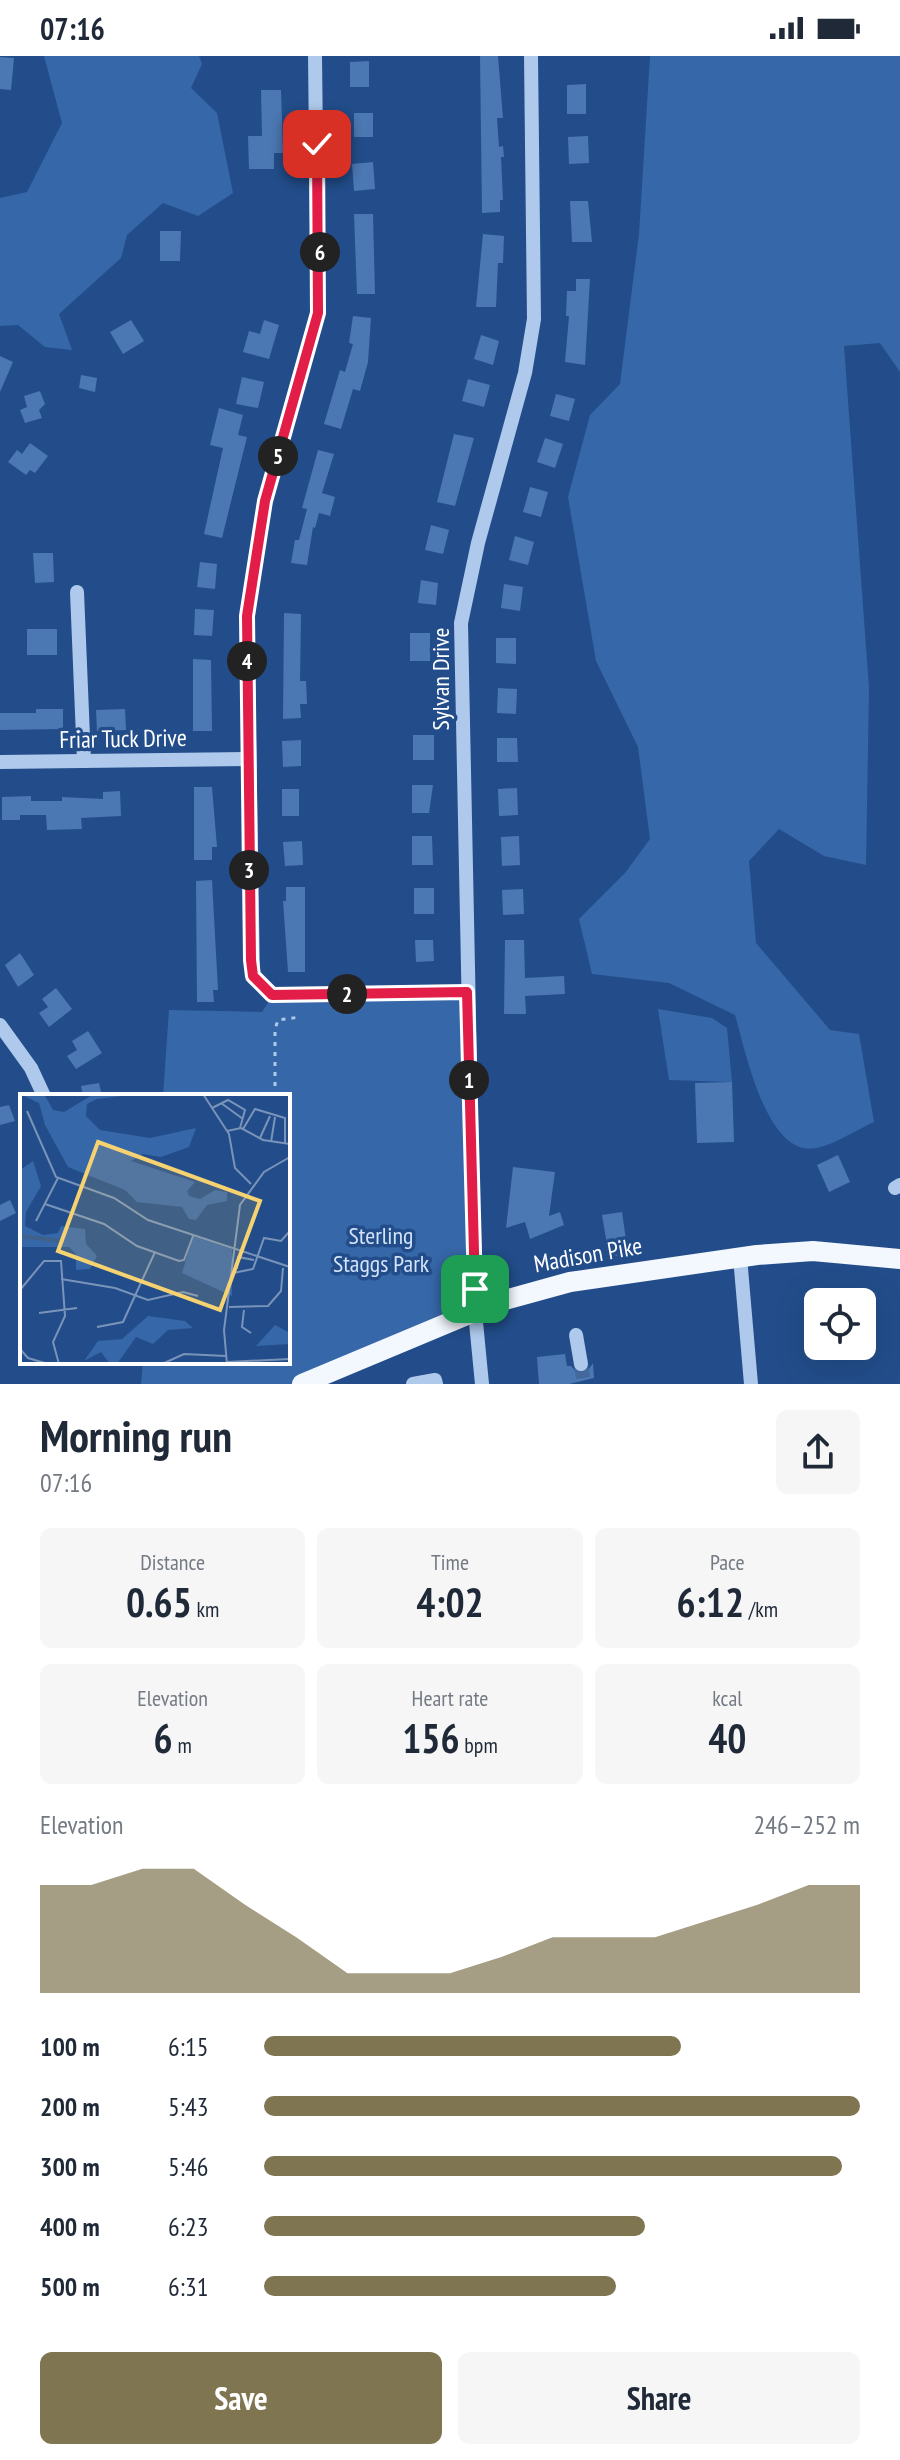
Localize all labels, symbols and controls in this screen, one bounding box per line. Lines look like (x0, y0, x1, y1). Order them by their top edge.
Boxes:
text: 07:16 (40, 9, 105, 48)
pin (283, 110, 351, 178)
icon: check (295, 122, 339, 166)
pin: 6 (300, 232, 340, 272)
text: 6 (315, 238, 325, 266)
pin: 5 (258, 436, 298, 476)
text: 5 (273, 442, 283, 470)
street label: Sylvan Drive (425, 627, 456, 731)
pin: 4 (227, 641, 267, 681)
text: 4 (242, 647, 252, 675)
street label: Friar Tuck Drive (59, 722, 187, 755)
pin: 3 (229, 850, 269, 890)
text: 3 (244, 856, 254, 884)
pin: 2 (327, 974, 367, 1014)
text: 2 (342, 980, 352, 1008)
pin: 1 (449, 1060, 489, 1100)
text: 1 (464, 1066, 474, 1094)
inset map (20, 1094, 290, 1364)
park label: Sterling Staggs Park (333, 1220, 430, 1279)
street label: Madison Pike (531, 1230, 645, 1279)
pin (441, 1255, 509, 1323)
icon: arrive (453, 1267, 497, 1311)
map controls (804, 1288, 876, 1360)
button: locate (804, 1288, 876, 1360)
text: Morning run (40, 1407, 232, 1464)
button: share (776, 1410, 860, 1494)
text: 07:16 (40, 1466, 92, 1499)
text: Distance (140, 1548, 205, 1576)
text: Time (431, 1548, 469, 1576)
text: Pace (710, 1548, 745, 1576)
text: 0.65 (126, 1576, 192, 1628)
text: 4:02 (416, 1576, 484, 1628)
text: 6:12 (677, 1576, 744, 1628)
text: km (192, 1595, 219, 1623)
text: /km (744, 1595, 778, 1623)
text: Elevation (137, 1684, 208, 1712)
text: Heart rate (412, 1684, 488, 1712)
text: kcal (712, 1684, 742, 1712)
text: 6 (154, 1712, 173, 1764)
text: 156 (402, 1712, 460, 1764)
text: 40 (708, 1712, 746, 1764)
text: m (173, 1731, 192, 1759)
text: bpm (460, 1731, 498, 1759)
text: Elevation (40, 1808, 123, 1841)
text: 246–252 m (754, 1808, 860, 1841)
text: 100 m (40, 2030, 100, 2063)
text: 6:15 (168, 2030, 208, 2063)
text: 200 m (40, 2090, 100, 2123)
text: 5:43 (168, 2090, 208, 2123)
text: 300 m (40, 2150, 100, 2183)
text: 5:46 (168, 2150, 208, 2183)
text: 400 m (40, 2210, 100, 2243)
text: 6:23 (168, 2210, 208, 2243)
text: 500 m (40, 2270, 100, 2303)
text: 6:31 (168, 2270, 208, 2303)
button: Save (40, 2352, 442, 2444)
button: Share (458, 2352, 860, 2444)

